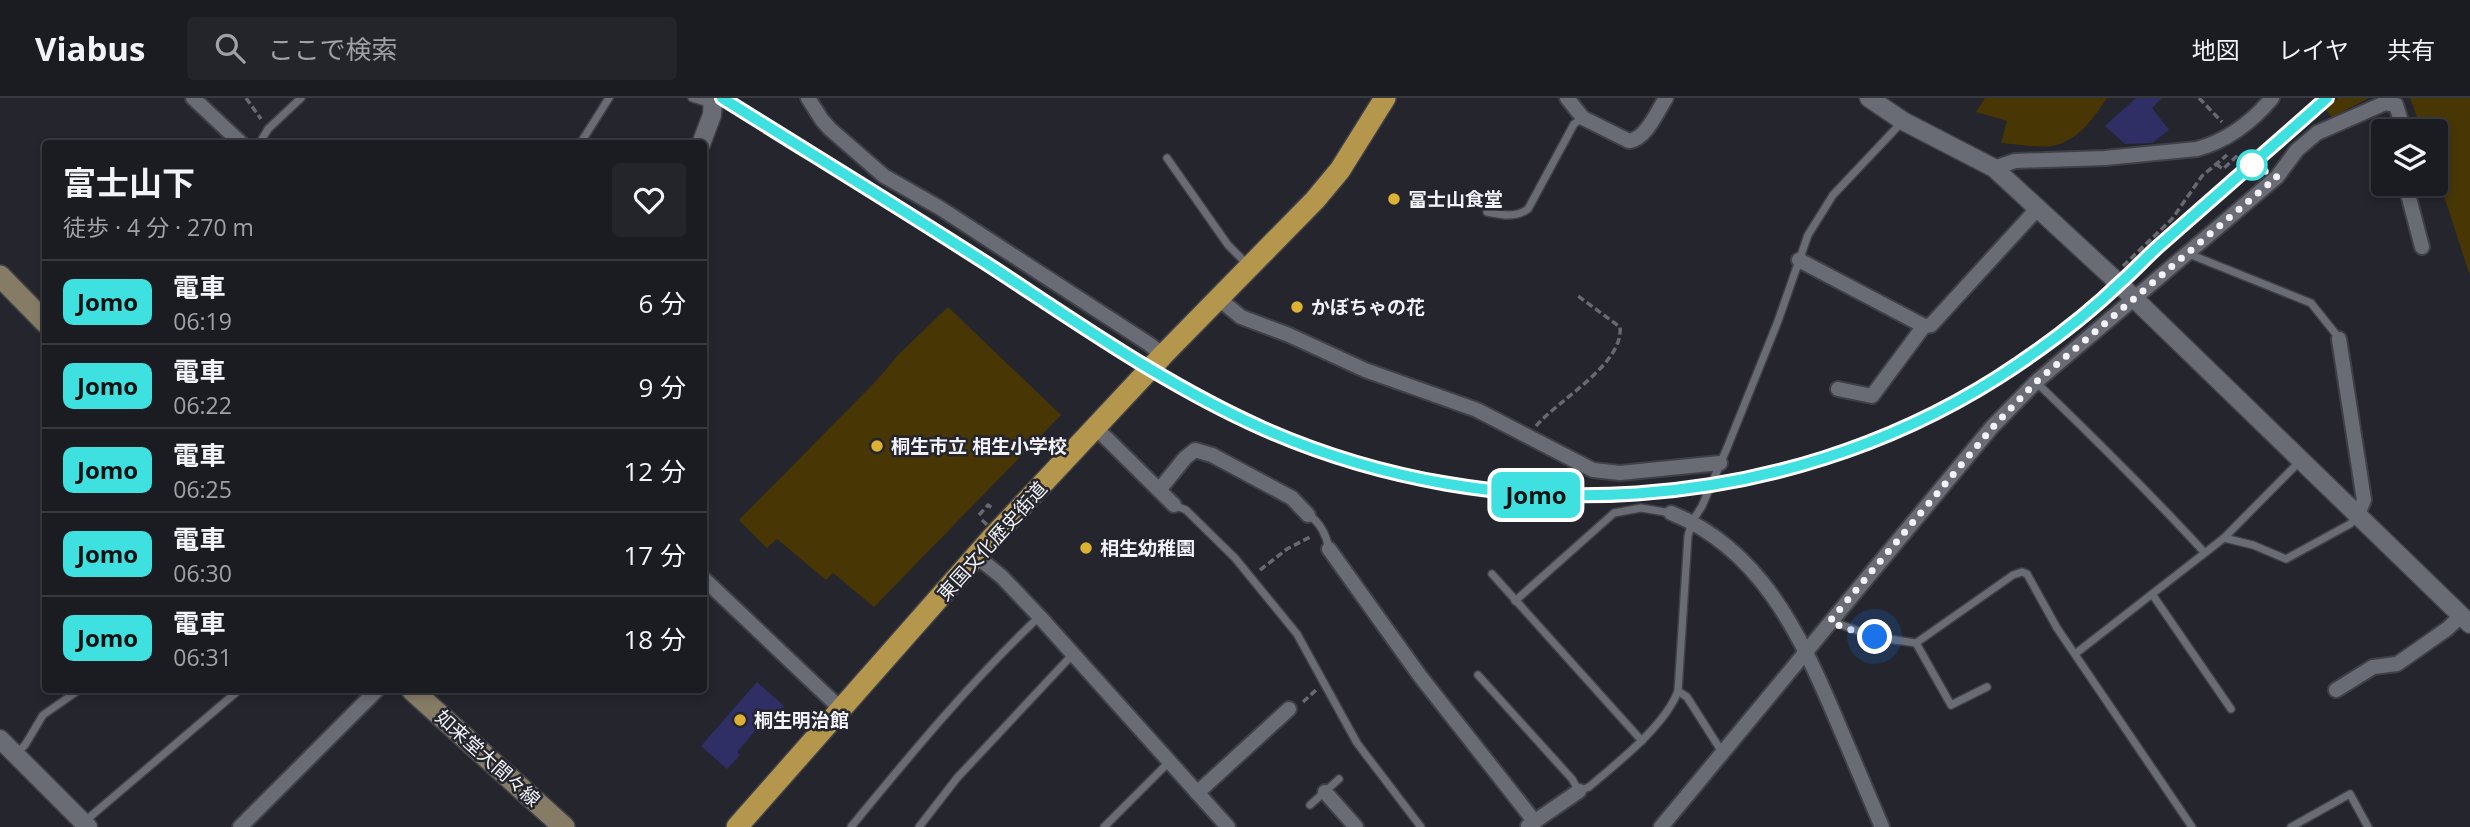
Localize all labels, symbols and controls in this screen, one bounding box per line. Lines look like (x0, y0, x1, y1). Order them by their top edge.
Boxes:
search box (187, 17, 677, 80)
text: Viabus (35, 26, 145, 71)
icon: search (211, 29, 249, 67)
text: ここで検索 (267, 31, 397, 67)
text: 地図 (2192, 33, 2240, 66)
text: レイヤ (2278, 33, 2349, 66)
text: 共有 (2387, 33, 2435, 66)
map controls (2371, 119, 2448, 196)
button: layers (2371, 119, 2448, 196)
unlabelled marker (2237, 150, 2267, 180)
text: 富士山下 (63, 160, 195, 205)
button: heart (612, 163, 686, 237)
place label: 冨士山食堂 (1408, 186, 1503, 212)
marker: 冨士山食堂 (1386, 191, 1402, 207)
text: 徒歩 · 4 分 · 270 m (63, 211, 254, 243)
text: 電車 (173, 269, 225, 305)
text: Jomo (77, 285, 138, 318)
text: 6 分 (638, 285, 686, 321)
place label: かぼちゃの花 (1311, 294, 1425, 320)
marker: かぼちゃの花 (1289, 299, 1305, 315)
text: 06:19 (173, 305, 232, 337)
text: 電車 (173, 353, 225, 389)
text: Jomo (77, 369, 138, 402)
text: 9 分 (638, 369, 686, 405)
text: 06:22 (173, 389, 232, 421)
place label: 桐生市立 相生小学校 (891, 433, 1067, 459)
text: 電車 (173, 437, 225, 473)
marker: 桐生市立 相生小学校 (869, 438, 885, 454)
text: Jomo (77, 453, 138, 486)
text: 12 分 (624, 453, 686, 489)
line badge: Jomo (1487, 472, 1585, 518)
text: 06:25 (173, 473, 232, 505)
street label: 東国文化歴史街道 (931, 476, 1053, 606)
text: Jomo (1505, 478, 1567, 511)
text: 電車 (173, 521, 225, 557)
place label: 相生幼稚園 (1100, 535, 1195, 561)
text: Jomo (77, 537, 138, 570)
text: 17 分 (624, 537, 686, 573)
marker: 相生幼稚園 (1078, 540, 1094, 556)
text: 06:30 (173, 557, 232, 589)
text: 電車 (173, 605, 225, 641)
your location (1857, 619, 1892, 654)
text: Jomo (77, 621, 138, 654)
text: 18 分 (624, 621, 686, 657)
text: 06:31 (173, 641, 232, 673)
street label: 如来堂大間々線 (430, 704, 546, 812)
place label: 桐生明治館 (754, 707, 849, 733)
marker: 桐生明治館 (732, 712, 748, 728)

